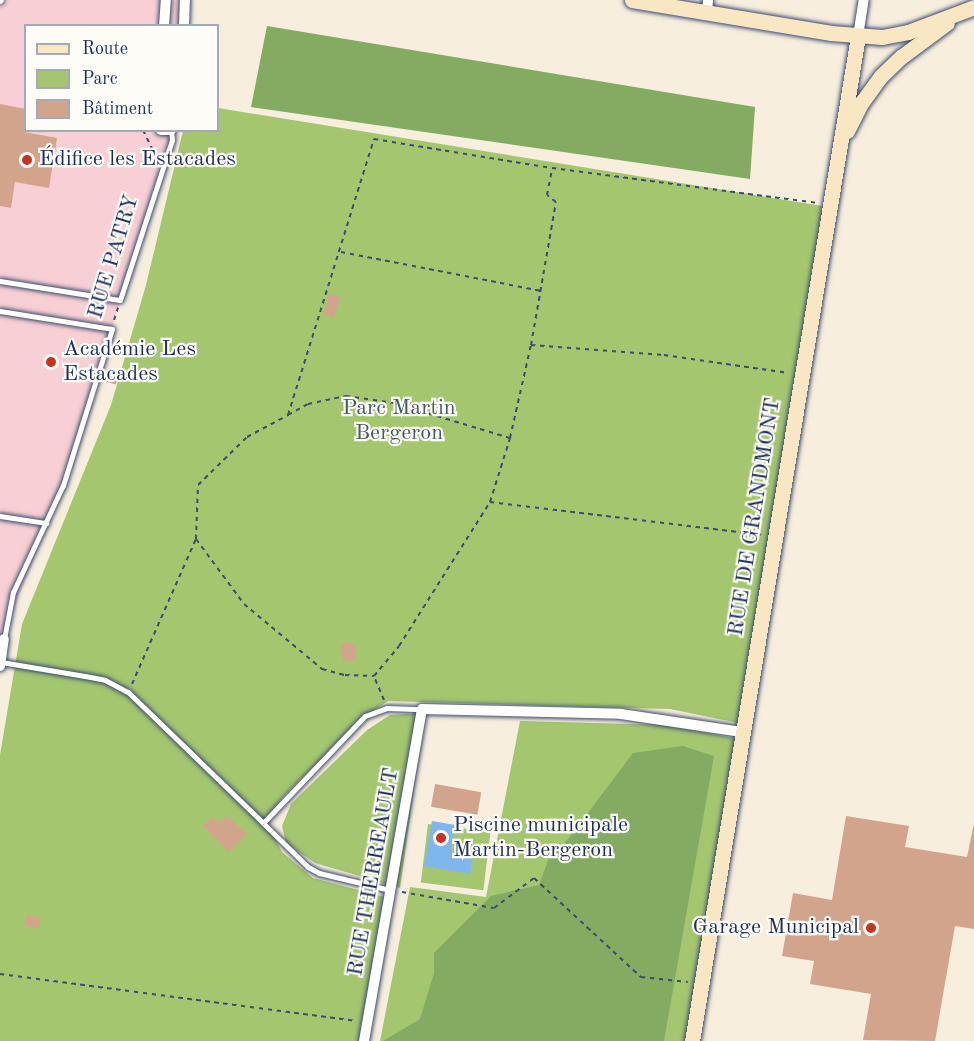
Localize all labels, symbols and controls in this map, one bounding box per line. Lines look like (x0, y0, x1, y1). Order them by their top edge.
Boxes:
legend (24, 24, 219, 132)
text: Route (82, 40, 128, 58)
text: Parc (82, 70, 118, 88)
text: Bâtiment (82, 100, 153, 118)
place label: Édifice les Estacades (39, 147, 236, 173)
marker: Édifice les Estacades (20, 153, 34, 167)
street label: RUE PATRY (83, 192, 145, 322)
place label: Académie Les Estacades (63, 336, 196, 388)
marker: Académie Les Estacades (44, 355, 58, 369)
park label: Parc Martin Bergeron (342, 395, 456, 446)
street label: RUE DE GRANDMONT (723, 396, 787, 638)
street label: RUE THERREAULT (343, 766, 405, 978)
place label: Piscine municipale Martin-Bergeron (453, 812, 628, 864)
marker: Piscine municipale Martin-Bergeron (434, 831, 448, 845)
place label: Garage Municipal (693, 915, 859, 941)
marker: Garage Municipal (864, 921, 878, 935)

